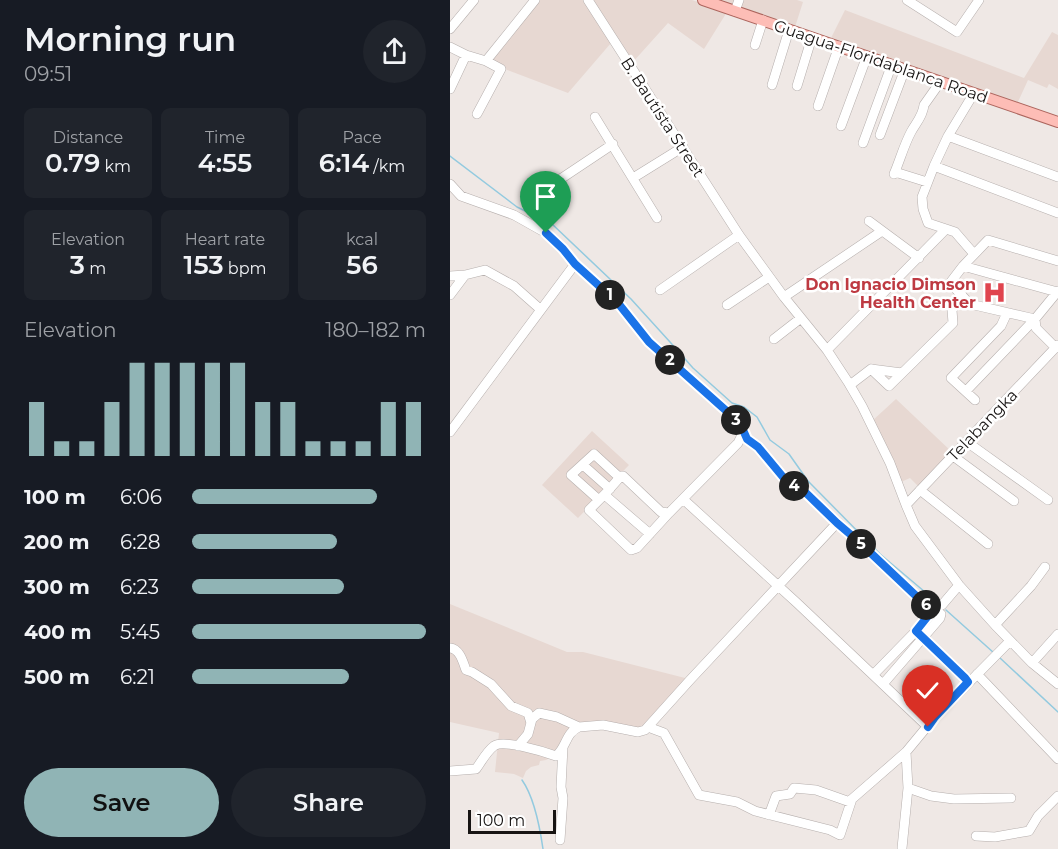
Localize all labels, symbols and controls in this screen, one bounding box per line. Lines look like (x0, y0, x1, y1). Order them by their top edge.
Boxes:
street label: Guagua-Floridablanca Road (771, 16, 990, 107)
text: Morning run (24, 19, 236, 59)
button: share (363, 20, 426, 83)
street label: B. Bautista Street (617, 54, 709, 181)
text: 09:51 (24, 62, 72, 86)
text: Distance (53, 128, 123, 147)
text: Time (205, 128, 245, 147)
text: Pace (342, 128, 382, 147)
text: 0.79 (45, 147, 100, 179)
text: 4:55 (198, 147, 252, 179)
text: 6:14 (319, 147, 369, 179)
text: km (100, 157, 131, 176)
text: /km (369, 157, 405, 176)
pin (520, 171, 571, 233)
icon: arrive (529, 180, 562, 213)
text: Elevation (51, 230, 125, 249)
text: Heart rate (185, 230, 265, 249)
text: kcal (346, 230, 378, 249)
text: 3 (70, 249, 85, 281)
text: 153 (184, 249, 224, 281)
text: 56 (346, 249, 378, 281)
text: m (85, 259, 106, 278)
text: bpm (224, 259, 266, 278)
place label: Don Ignacio Dimson Health Center (805, 275, 976, 312)
pin: 1 (595, 280, 625, 310)
hospital icon: Don Ignacio Dimson Health Center (981, 280, 1007, 306)
text: 1 (607, 285, 613, 304)
text: Elevation (24, 318, 116, 342)
text: 180–182 m (325, 318, 426, 342)
pin: 2 (655, 345, 685, 375)
text: 2 (665, 350, 675, 369)
street label: Telabangka (943, 385, 1021, 465)
pin: 3 (721, 405, 751, 435)
text: 3 (731, 410, 741, 429)
pin: 4 (779, 471, 809, 501)
text: 4 (788, 476, 800, 495)
text: 100 m (24, 485, 86, 509)
text: 6:06 (120, 485, 162, 509)
pin: 5 (846, 529, 876, 559)
text: 200 m (24, 530, 90, 554)
text: 6:28 (120, 530, 161, 554)
text: 5 (856, 534, 866, 553)
text: 300 m (24, 575, 90, 599)
text: 6:23 (120, 575, 159, 599)
pin: 6 (911, 590, 941, 620)
text: 6 (921, 595, 931, 614)
text: 400 m (24, 620, 92, 644)
text: 5:45 (120, 620, 160, 644)
text: 500 m (24, 665, 90, 689)
text: 6:21 (120, 665, 155, 689)
pin (902, 665, 953, 727)
icon: check (911, 674, 944, 707)
button: Save (24, 768, 219, 837)
button: Share (231, 768, 426, 837)
scale bar (468, 807, 556, 834)
text: 100 m (477, 811, 525, 830)

